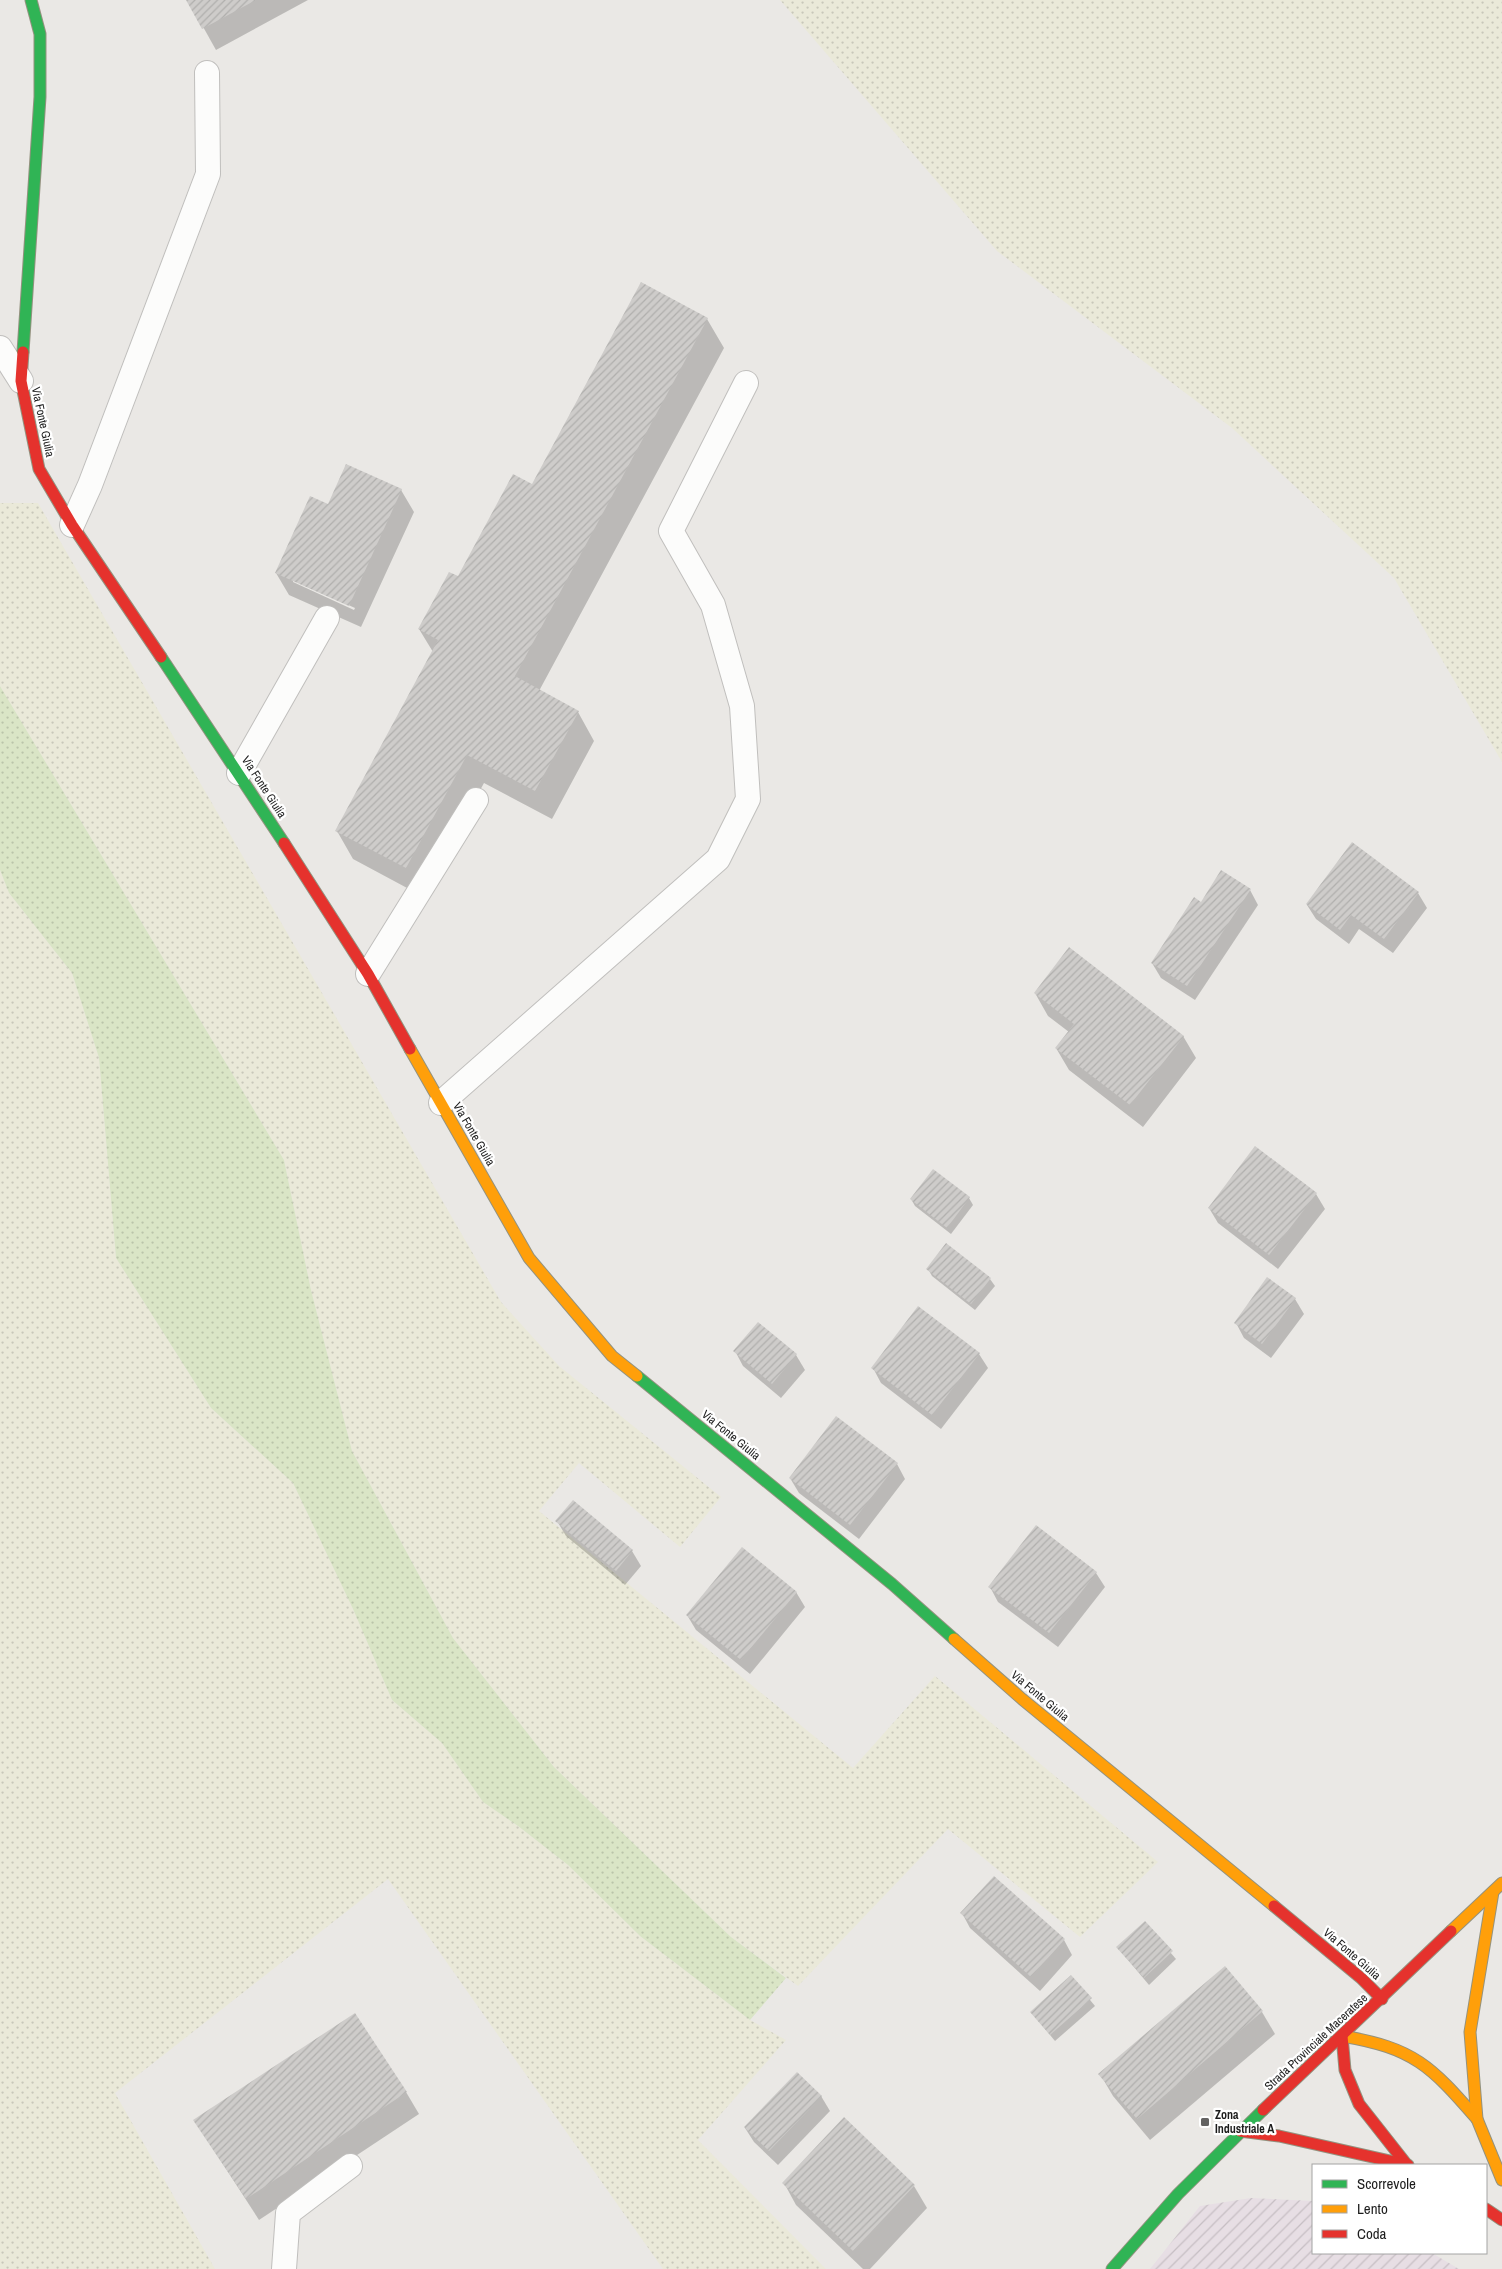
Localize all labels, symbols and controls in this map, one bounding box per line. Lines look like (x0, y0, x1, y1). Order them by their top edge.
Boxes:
street label: Via Fonte Giulia (28, 386, 58, 459)
street label: Via Fonte Giulia (238, 753, 290, 822)
street label: Via Fonte Giulia (449, 1099, 499, 1169)
street label: Via Fonte Giulia (698, 1406, 764, 1464)
street label: Via Fonte Giulia (1008, 1667, 1073, 1725)
street label: Via Fonte Giulia (1320, 1925, 1384, 1984)
street label: Strada Provinciale Maceratese (1261, 1990, 1371, 2094)
place label: Zona Industriale A (1215, 2107, 1275, 2137)
marker: Zona Industriale A (1199, 2116, 1211, 2128)
legend (1312, 2164, 1487, 2254)
text: Scorrevole (1357, 2173, 1416, 2194)
text: Lento (1357, 2198, 1388, 2219)
text: Coda (1357, 2223, 1387, 2244)

